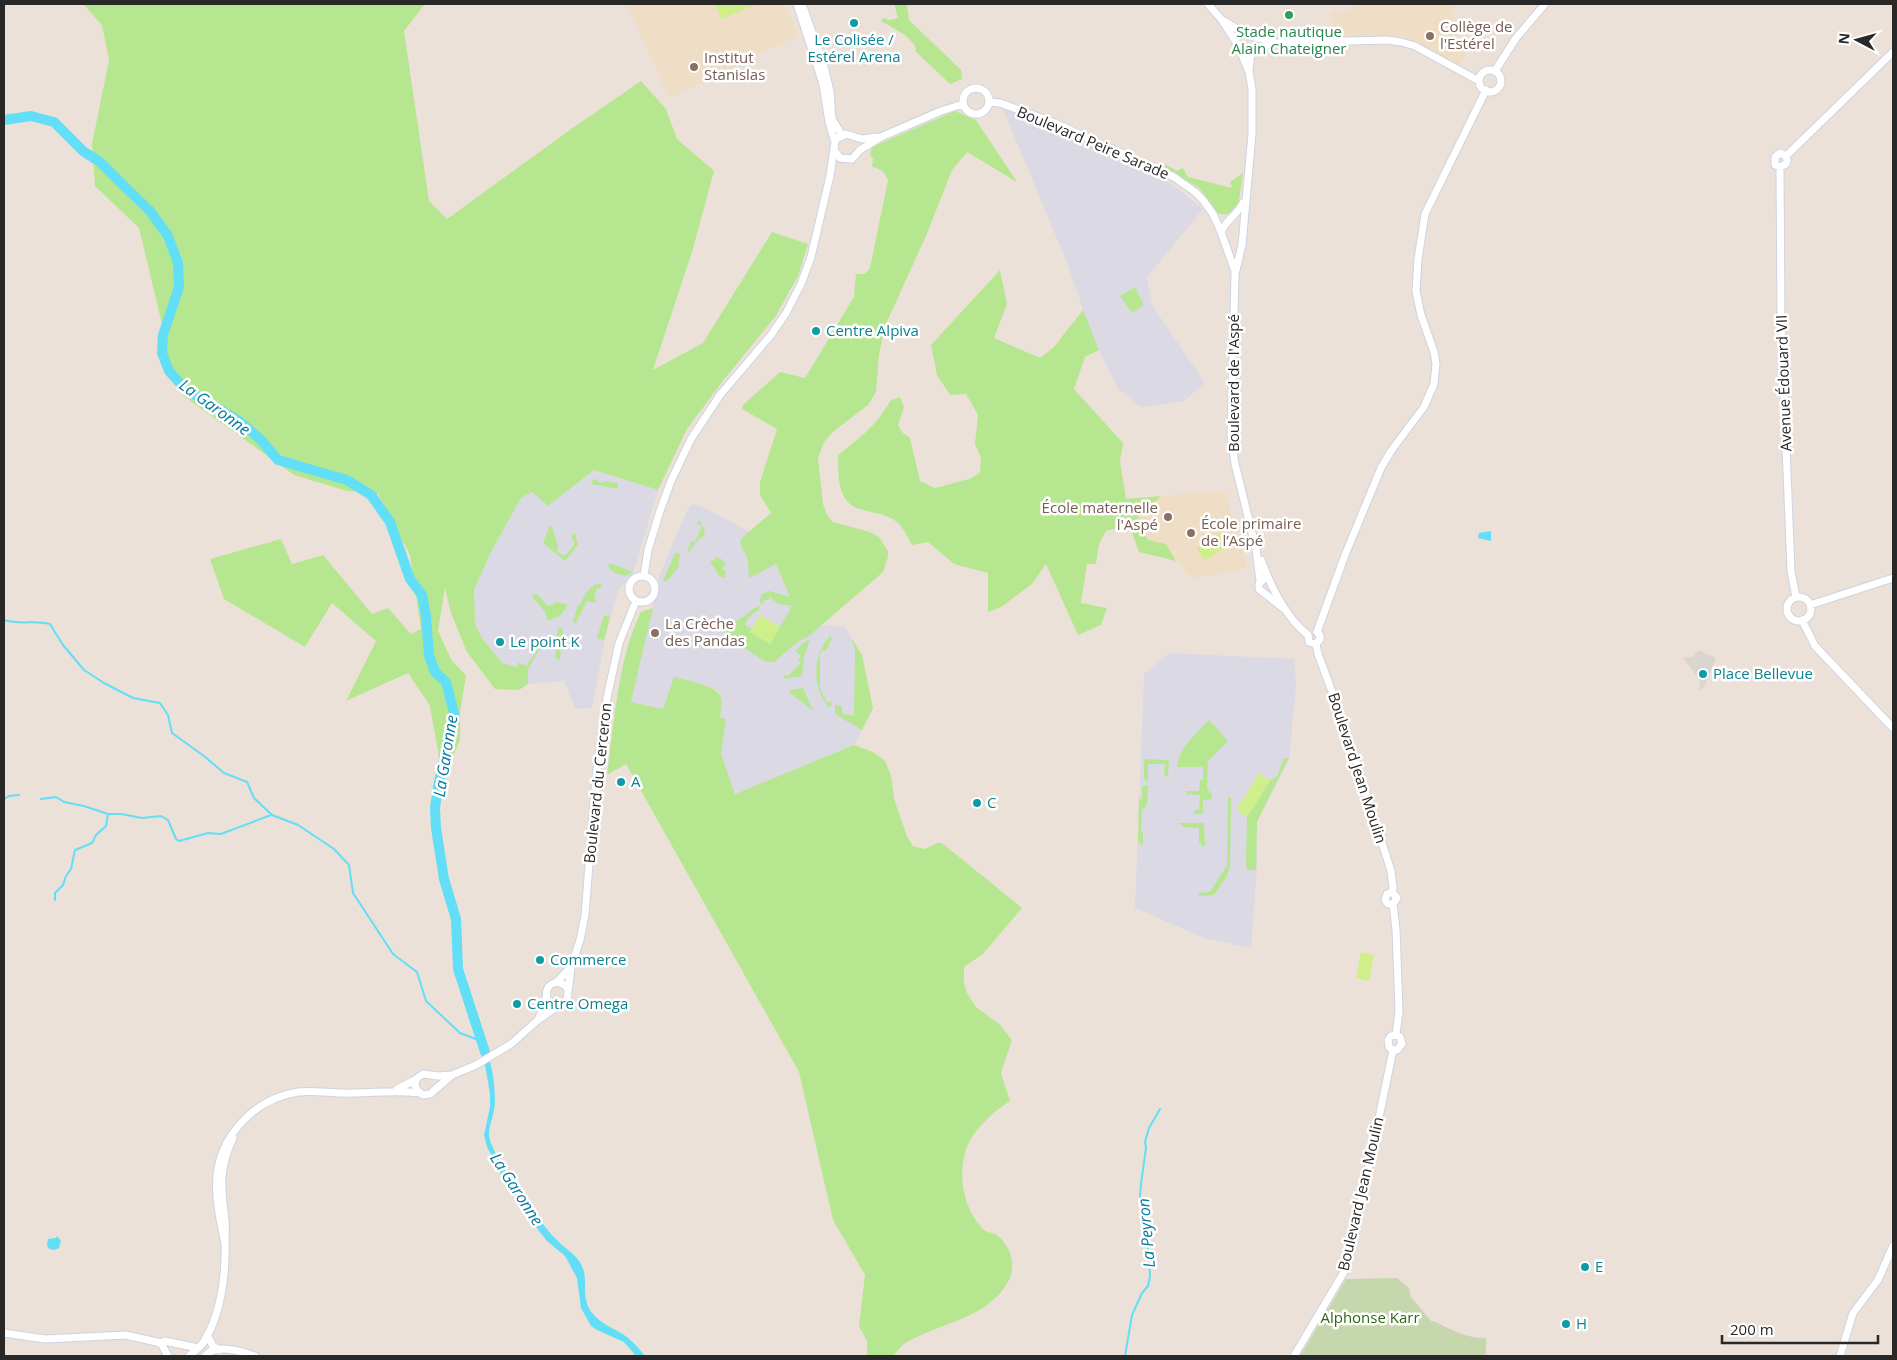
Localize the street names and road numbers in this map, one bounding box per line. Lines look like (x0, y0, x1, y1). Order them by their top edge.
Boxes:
street label: Boulevard Peire Sarade (1014, 101, 1173, 183)
street label: Boulevard de l'Aspé (1223, 314, 1243, 452)
street label: Avenue Édouard VII (1771, 314, 1795, 452)
street label: Boulevard Jean Moulin (1324, 690, 1392, 846)
street label: Boulevard du Cerceron (579, 702, 615, 864)
street label: Boulevard Jean Moulin (1333, 1115, 1387, 1273)

